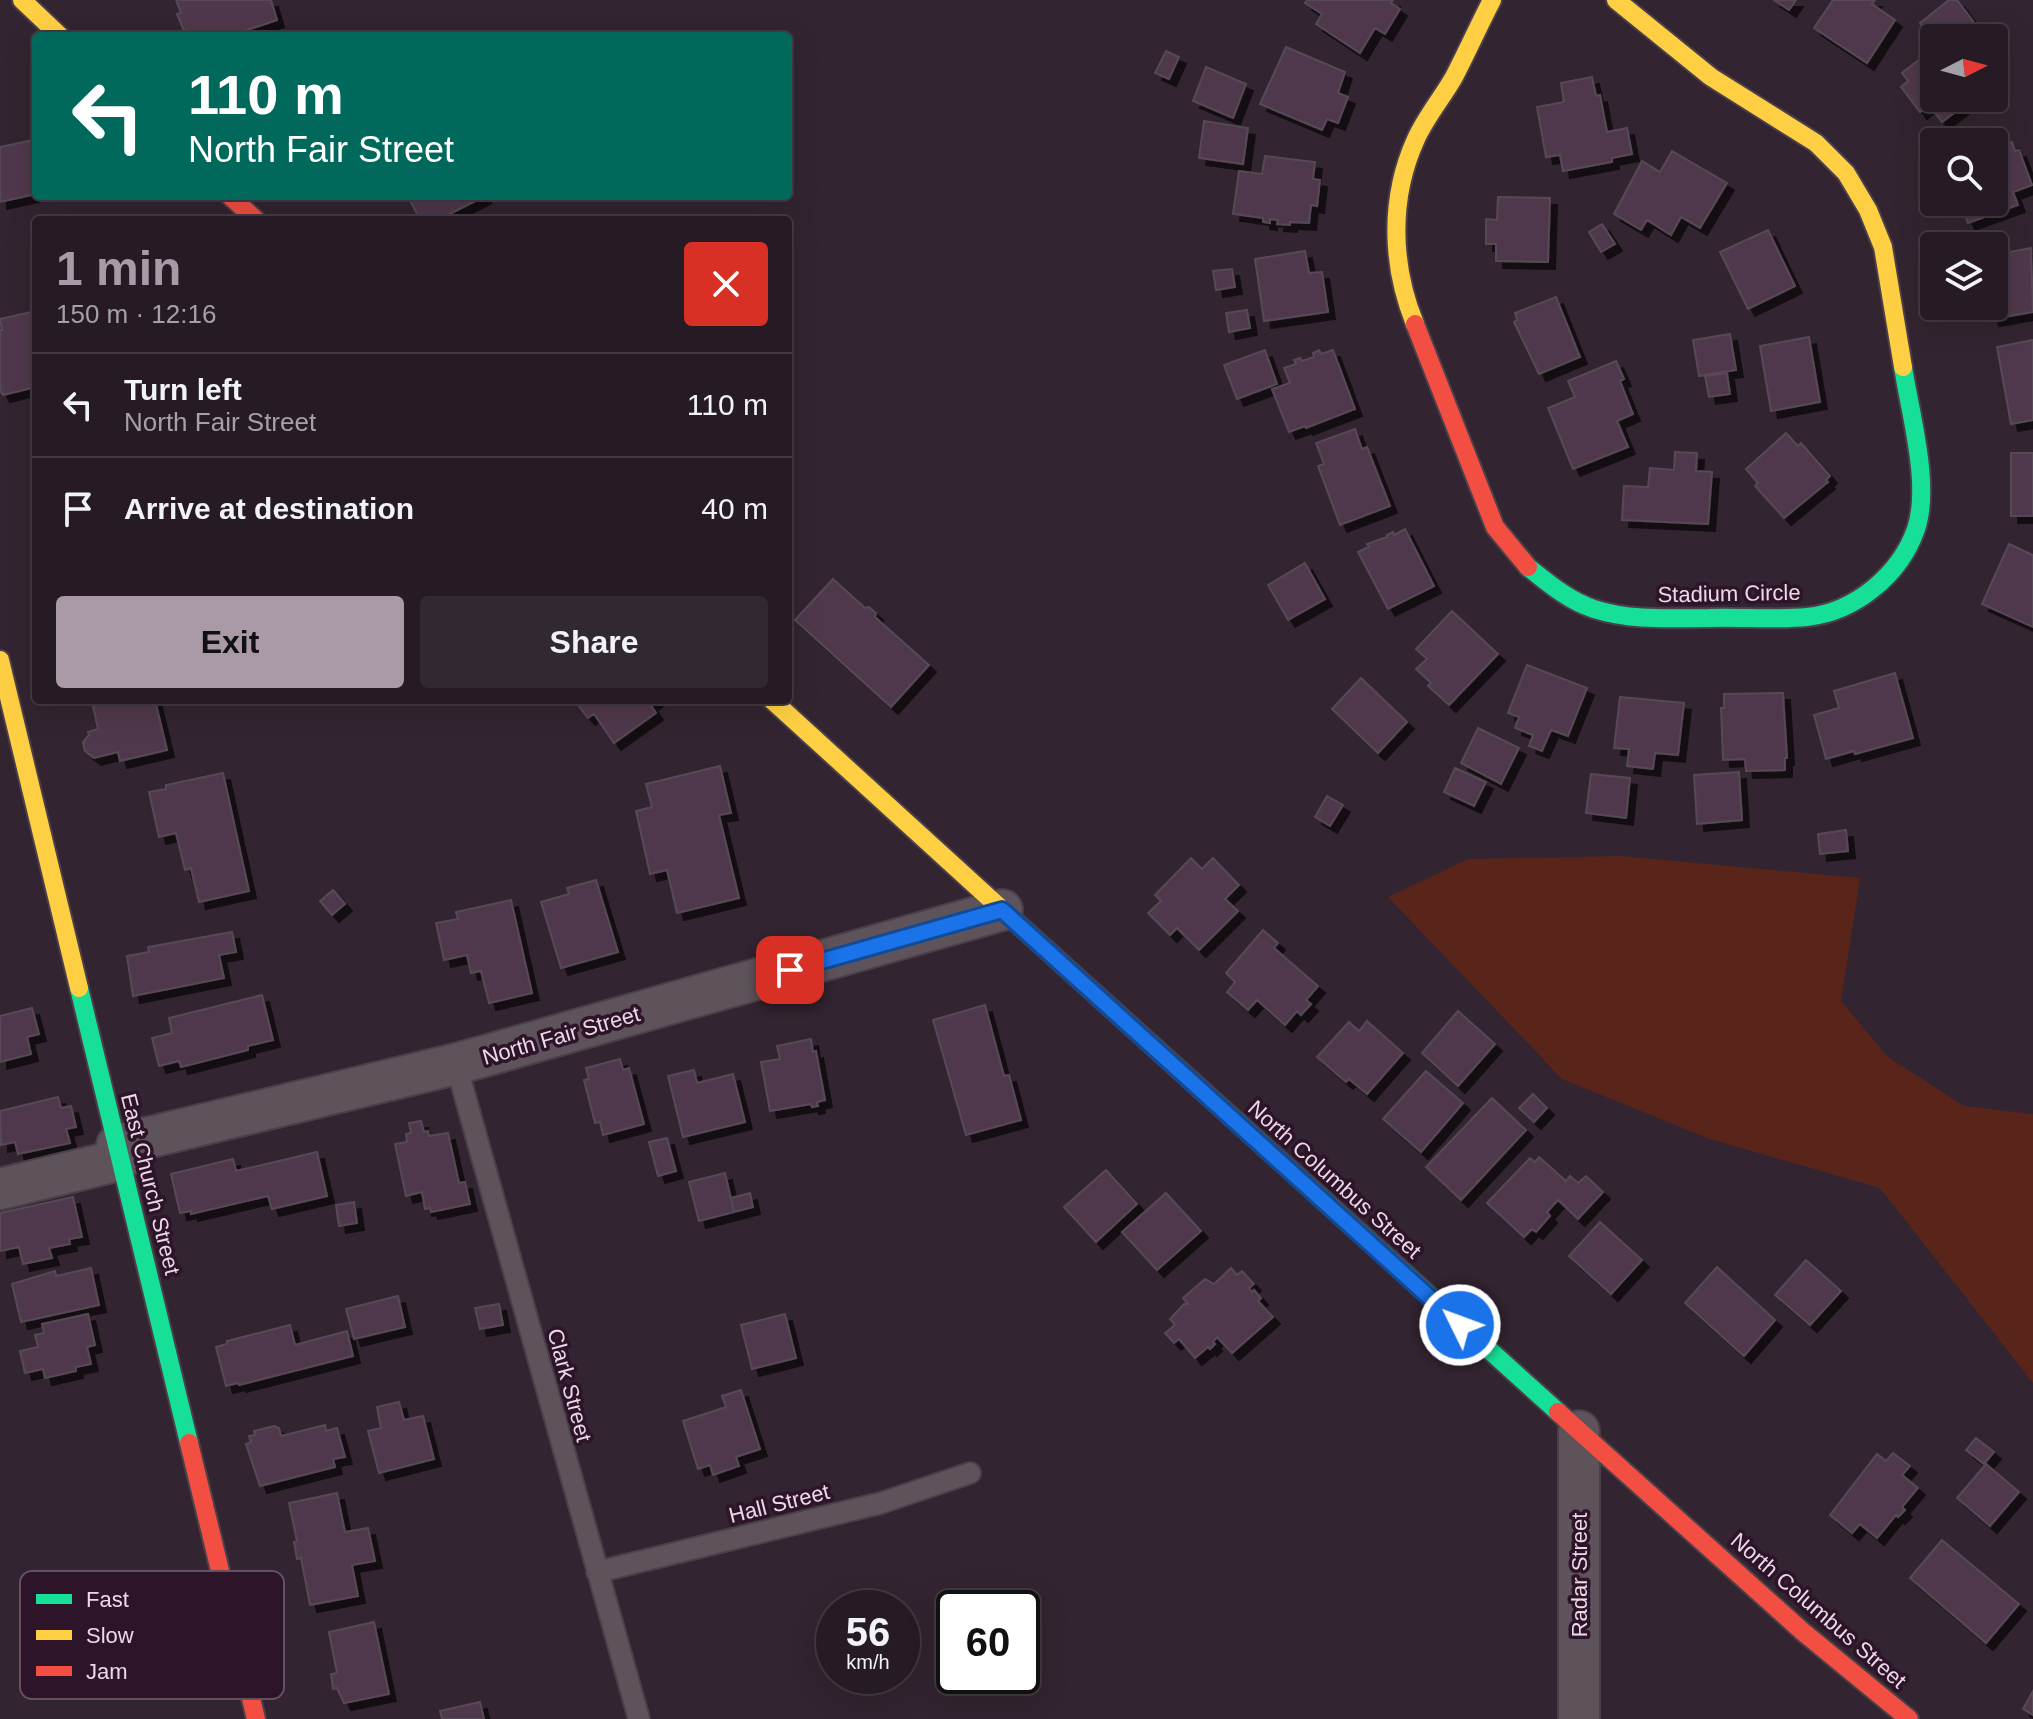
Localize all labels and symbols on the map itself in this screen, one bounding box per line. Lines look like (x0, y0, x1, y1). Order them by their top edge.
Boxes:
north arrow (1920, 24, 2008, 112)
street label: Stadium Circle (1657, 580, 1801, 607)
pin (756, 936, 824, 1004)
street label: North Fair Street (480, 1001, 643, 1070)
street label: East Church Street (116, 1091, 185, 1277)
street label: North Columbus Street (1243, 1095, 1426, 1264)
position arrow (1418, 1283, 1502, 1367)
street label: Clark Street (542, 1326, 597, 1444)
street label: Hall Street (726, 1479, 832, 1528)
street label: Radar Street (1567, 1513, 1592, 1637)
street label: North Columbus Street (1726, 1528, 1911, 1693)
legend (20, 1571, 284, 1699)
text: Fast (86, 1587, 129, 1612)
speed limit sign: 60 (936, 1590, 1040, 1694)
text: Slow (86, 1623, 134, 1648)
text: Jam (86, 1659, 128, 1684)

